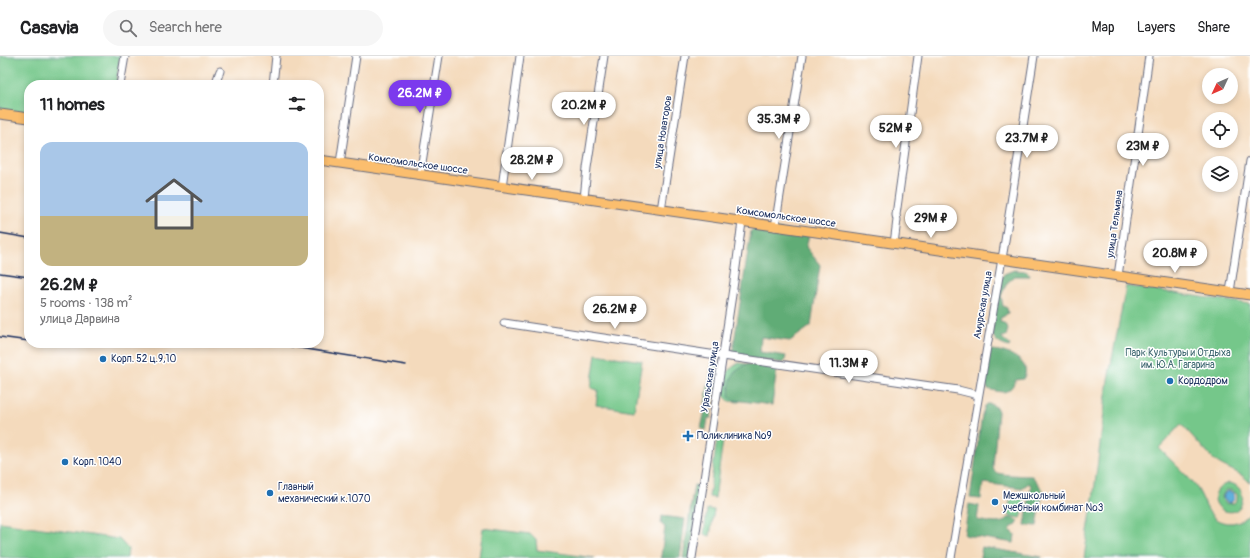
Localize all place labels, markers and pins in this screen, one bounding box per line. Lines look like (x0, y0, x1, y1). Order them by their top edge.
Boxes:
pin: 26.2M ₽ (383, 80, 457, 114)
pin: 20.2M ₽ (547, 92, 621, 126)
pin: 35.3M ₽ (742, 106, 816, 140)
pin: 52M ₽ (868, 115, 924, 149)
pin: 23.7M ₽ (990, 125, 1064, 159)
pin: 23M ₽ (1115, 133, 1171, 167)
pin: 28.2M ₽ (495, 147, 569, 181)
pin: 29M ₽ (903, 205, 959, 239)
pin: 20.8M ₽ (1138, 240, 1212, 274)
pin: 26.2M ₽ (578, 296, 652, 330)
pin: 11.3M ₽ (812, 350, 886, 384)
place label: Корп. 52 ц.9,10 (111, 353, 177, 365)
marker: Корп. 52 ц.9,10 (98, 354, 108, 364)
place label: Кордодром (1178, 375, 1228, 387)
marker: Кордодром (1165, 376, 1175, 386)
marker: Поликлиника №9 (682, 430, 694, 442)
place label: Поликлиника №9 (697, 430, 772, 442)
place label: Корп. 1040 (73, 456, 122, 468)
marker: Корп. 1040 (60, 457, 70, 467)
place label: Главный механический к.1070 (278, 481, 371, 505)
marker: Главный механический к.1070 (265, 488, 275, 498)
place label: Межшкольный учебный комбинат №3 (1002, 490, 1104, 514)
marker: Межшкольный учебный комбинат №3 (990, 497, 1000, 507)

